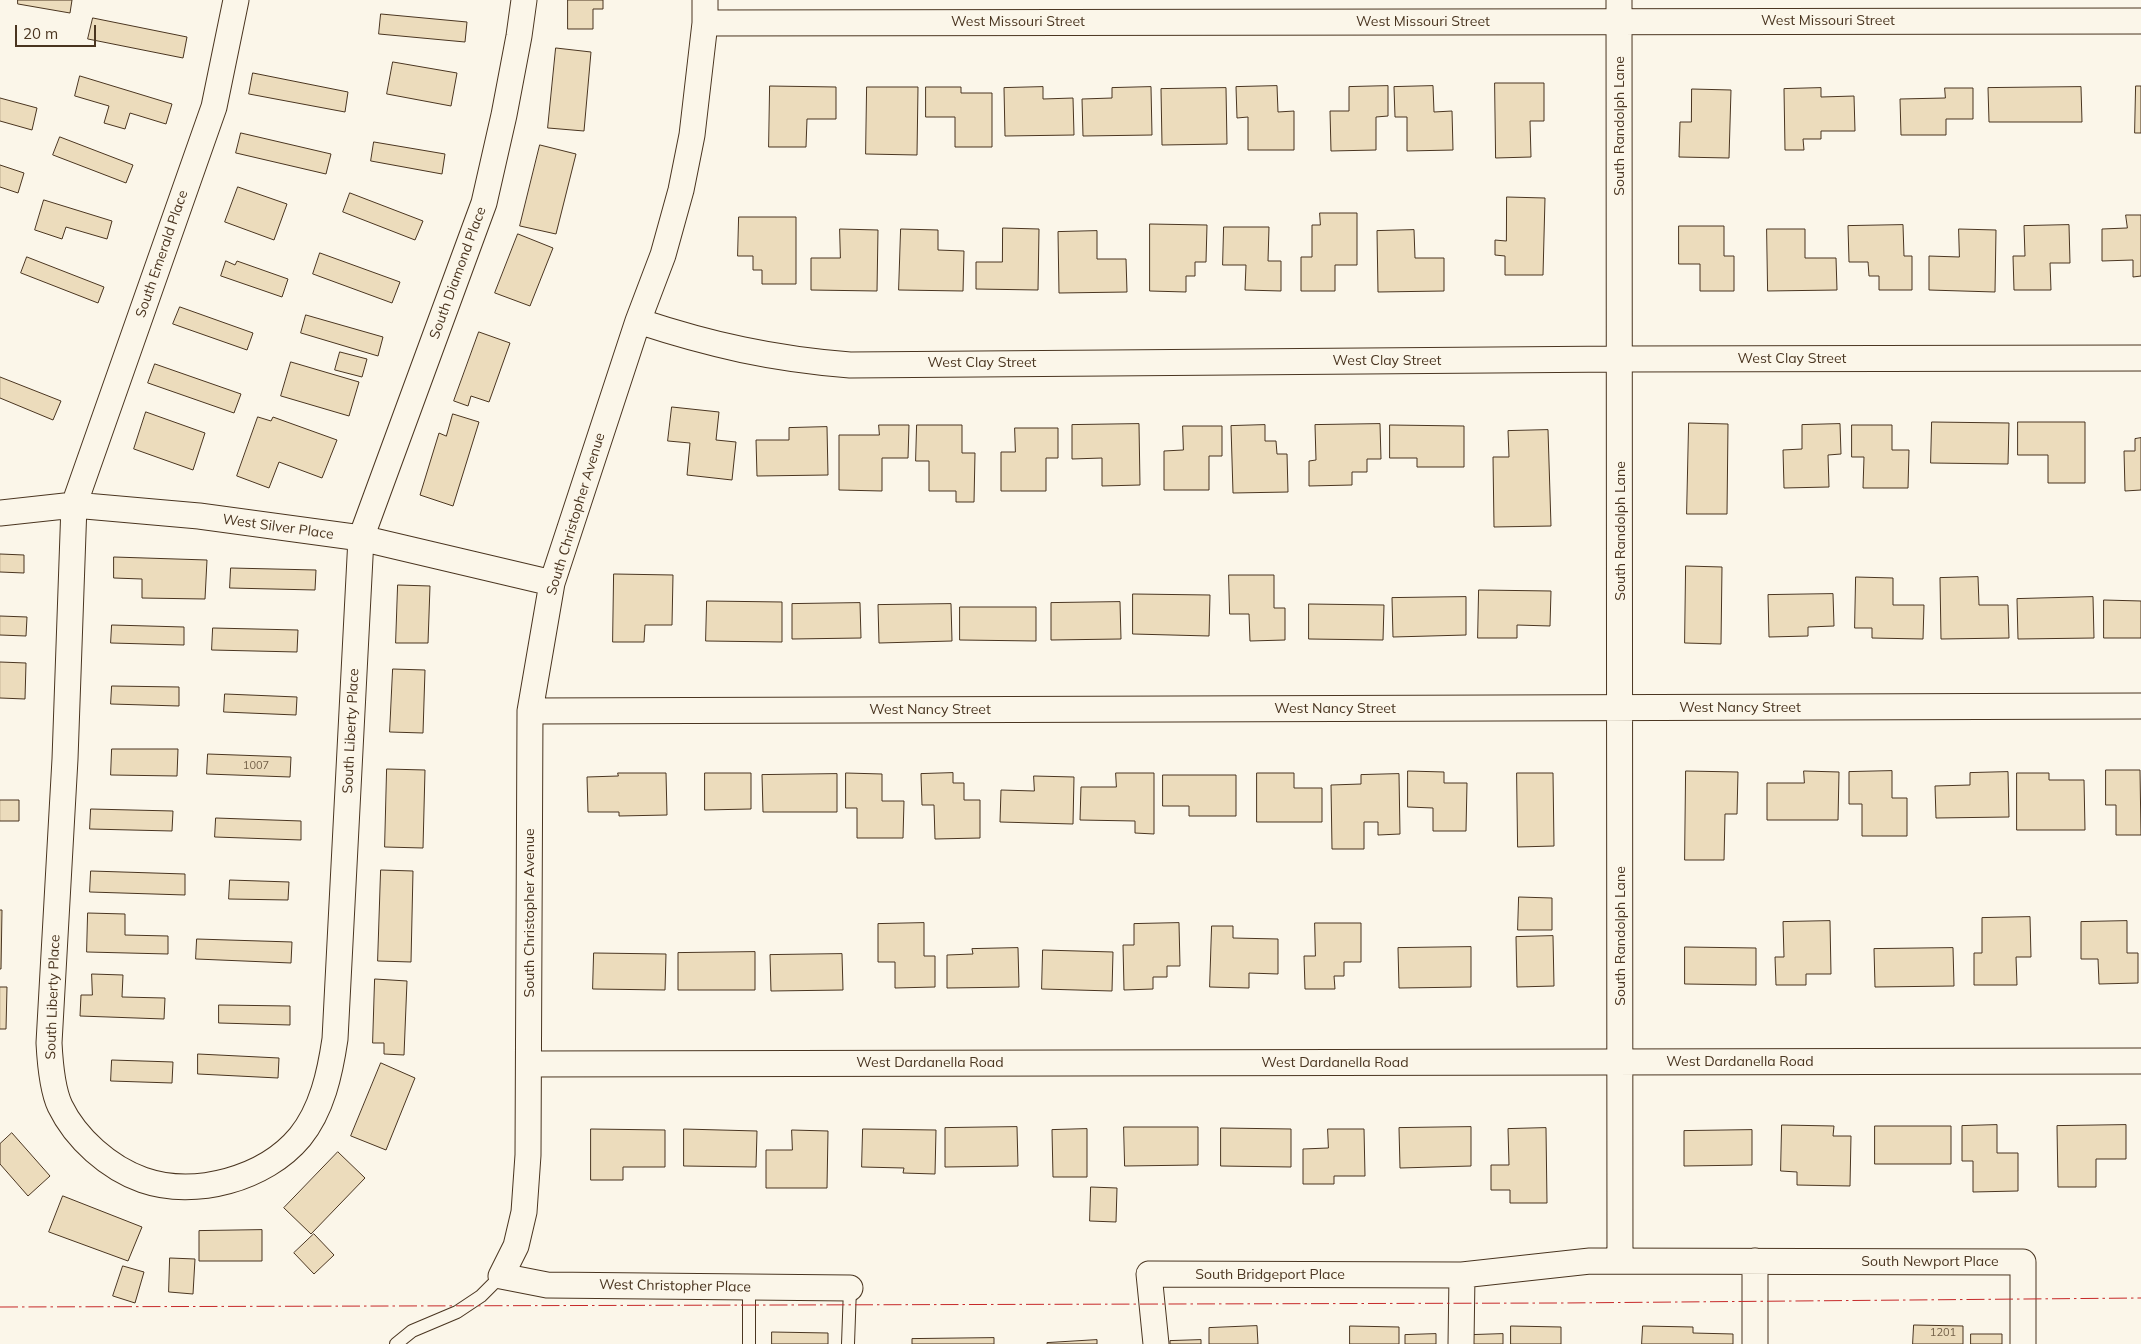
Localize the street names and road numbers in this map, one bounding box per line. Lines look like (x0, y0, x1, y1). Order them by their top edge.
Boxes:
street label: West Missouri Street (1761, 13, 1895, 29)
street label: West Missouri Street (951, 14, 1085, 30)
street label: West Missouri Street (1356, 14, 1490, 30)
street label: South Randolph Lane (1612, 56, 1628, 196)
street label: South Emerald Place (132, 188, 192, 320)
street label: South Diamond Place (426, 205, 490, 341)
street label: West Clay Street (1738, 351, 1846, 367)
street label: West Clay Street (1333, 353, 1441, 369)
street label: West Clay Street (928, 355, 1036, 371)
street label: South Christopher Avenue (543, 431, 609, 597)
street label: South Randolph Lane (1613, 461, 1629, 601)
street label: West Silver Place (221, 511, 335, 543)
street label: South Liberty Place (339, 668, 363, 794)
street label: West Nancy Street (1679, 700, 1801, 716)
street label: West Nancy Street (1274, 701, 1396, 717)
street label: West Nancy Street (869, 702, 991, 718)
street label: South Christopher Avenue (522, 828, 538, 998)
street label: South Randolph Lane (1613, 866, 1629, 1006)
street label: South Liberty Place (42, 934, 64, 1060)
street label: West Dardanella Road (1666, 1054, 1814, 1070)
street label: West Dardanella Road (856, 1055, 1004, 1071)
street label: West Dardanella Road (1261, 1055, 1409, 1071)
street label: South Newport Place (1861, 1254, 1999, 1270)
street label: South Bridgeport Place (1195, 1267, 1345, 1283)
street label: West Christopher Place (599, 1276, 751, 1296)

